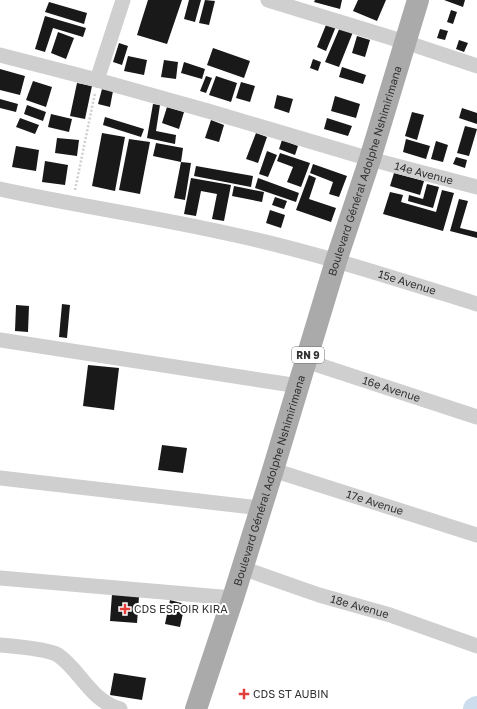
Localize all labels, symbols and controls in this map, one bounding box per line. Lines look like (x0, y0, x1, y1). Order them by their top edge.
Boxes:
street label: Boulevard Général Adolphe Nshimirimana (325, 64, 404, 277)
street label: 14e Avenue (393, 159, 455, 186)
street label: 15e Avenue (377, 267, 438, 297)
road number: RN 9 (292, 347, 324, 363)
street label: Boulevard Général Adolphe Nshimirimana (230, 373, 307, 587)
street label: 16e Avenue (361, 373, 422, 404)
street label: 17e Avenue (345, 487, 405, 517)
street label: 18e Avenue (329, 592, 391, 620)
place label: CDS ESPOIR KIRA (134, 602, 228, 615)
marker: CDS ESPOIR KIRA (119, 603, 131, 615)
place label: CDS ST AUBIN (253, 687, 329, 700)
marker: CDS ST AUBIN (238, 688, 250, 700)

